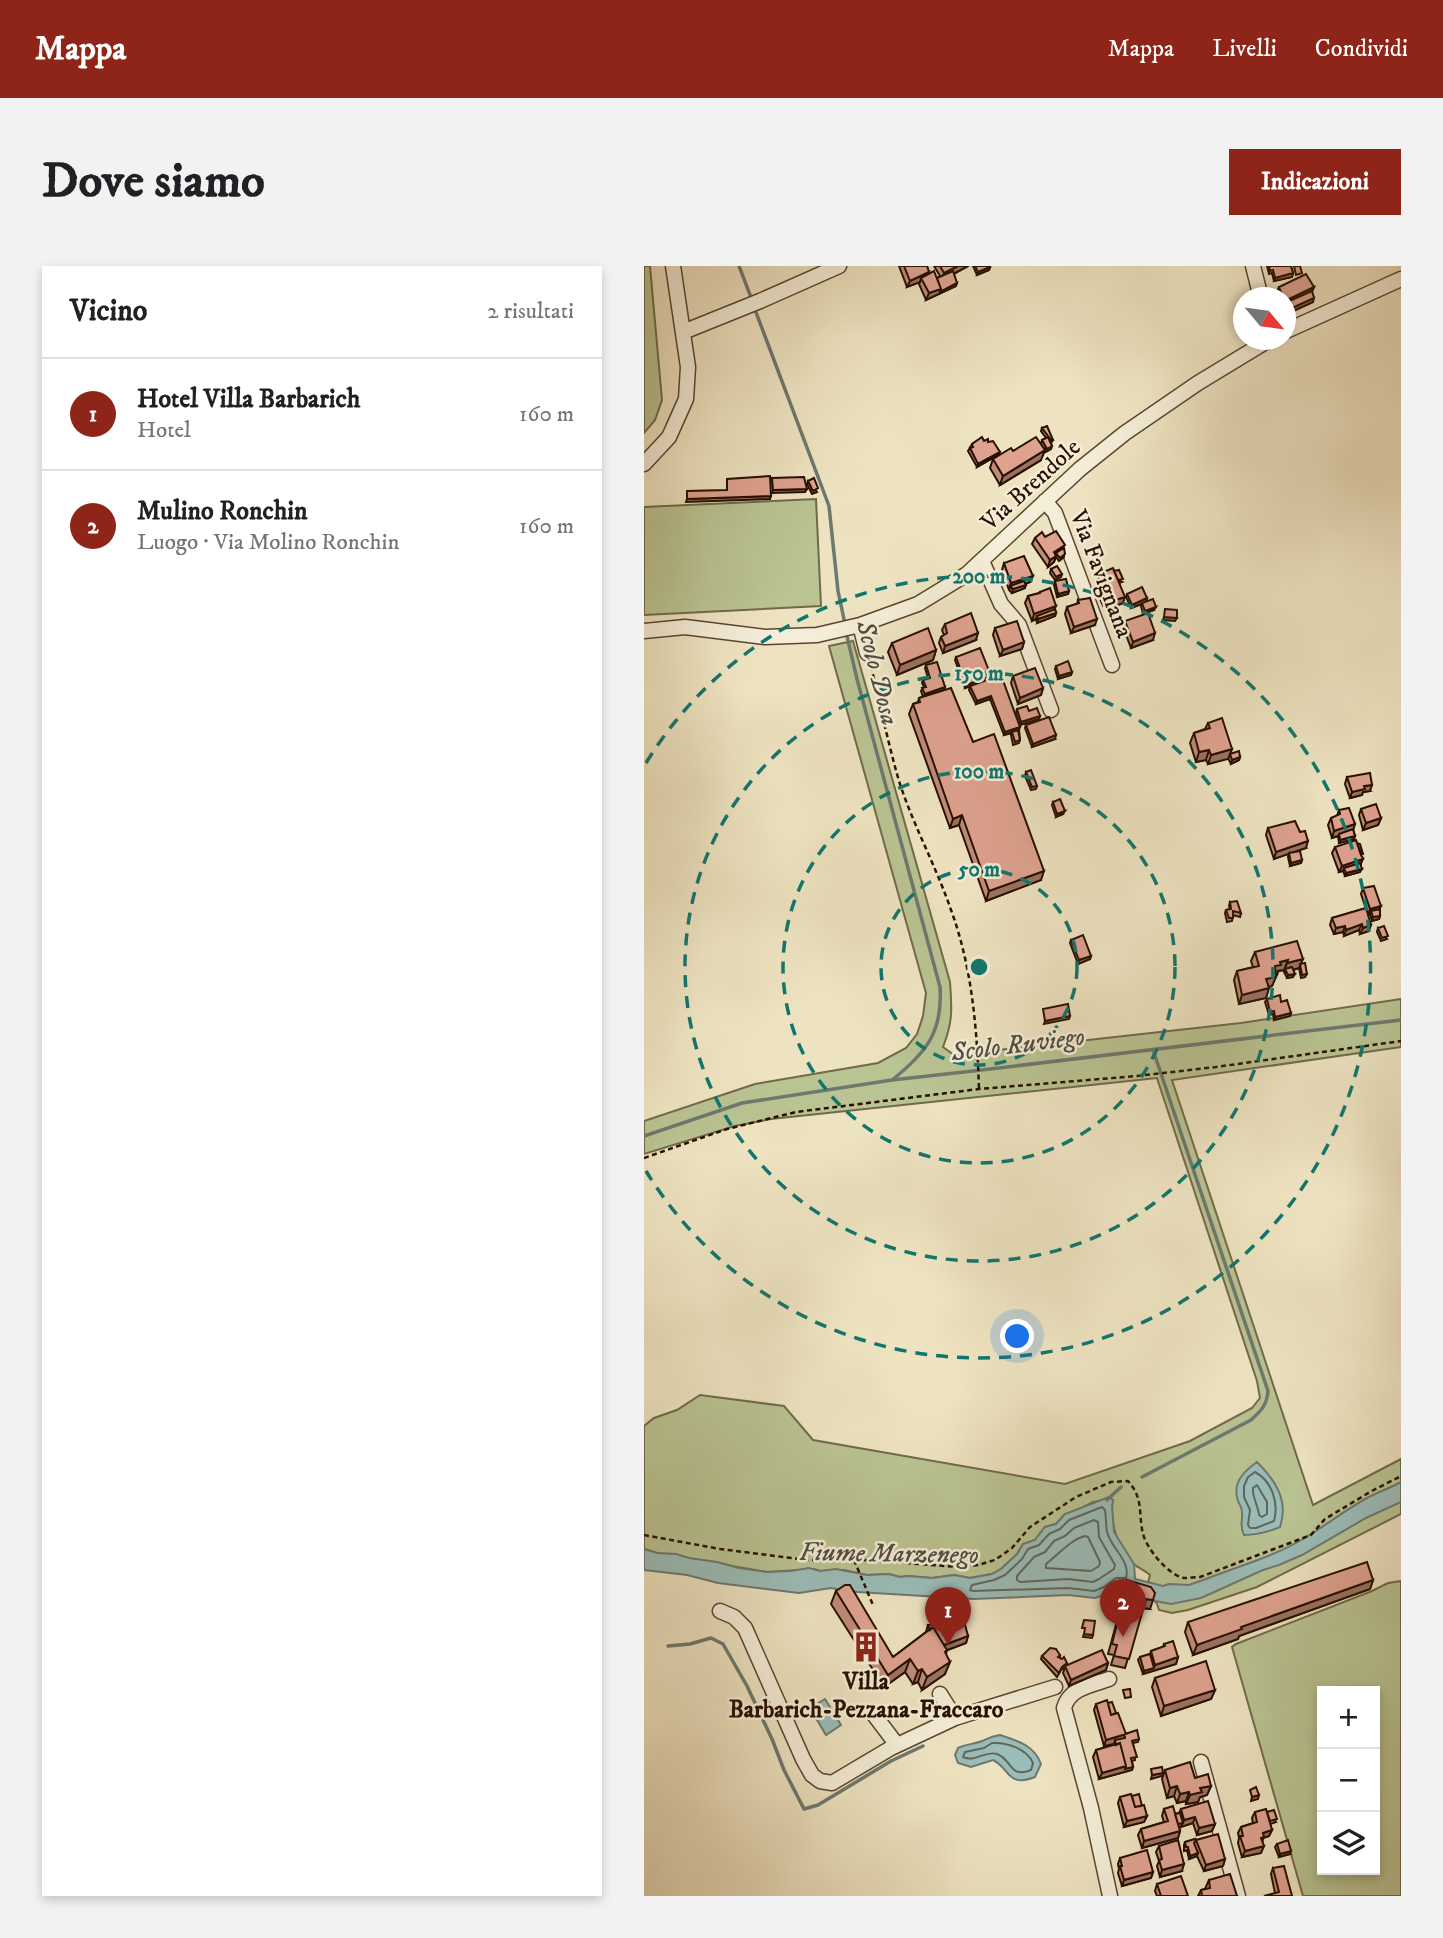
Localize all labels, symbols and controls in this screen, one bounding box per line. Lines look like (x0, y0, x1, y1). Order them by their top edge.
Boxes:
text: Mappa (35, 29, 126, 70)
text: Mappa (1108, 34, 1174, 64)
text: Livelli (1212, 34, 1277, 64)
text: Condividi (1315, 34, 1408, 64)
button: Indicazioni (1229, 149, 1401, 215)
text: Dove siamo (42, 151, 265, 213)
north arrow (1233, 287, 1296, 350)
text: Vicino (70, 293, 147, 330)
text: 2 risultati (487, 297, 574, 326)
text: Hotel Villa Barbarich (137, 383, 360, 416)
text: 1 (89, 400, 97, 429)
text: 160 m (519, 400, 574, 429)
text: Hotel (137, 416, 191, 445)
street label: Via Brendole (974, 432, 1087, 538)
text: Mulino Ronchin (137, 495, 308, 528)
street label: Via Favignana (1063, 505, 1139, 643)
text: 2 (87, 512, 99, 541)
text: 160 m (519, 512, 574, 541)
text: Luogo · Via Molino Ronchin (137, 528, 400, 557)
text: 200 m (952, 564, 1006, 590)
water label: Scolo Dosa (848, 616, 906, 729)
text: 150 m (954, 661, 1004, 687)
text: 100 m (954, 759, 1004, 785)
text: 50 m (957, 857, 1000, 883)
centre of rings (967, 955, 991, 979)
water label: Scolo Ruviego (948, 1020, 1087, 1070)
your location (1000, 1319, 1034, 1353)
water label: Fiume Marzenego (799, 1536, 979, 1572)
pin: 2 (1100, 1579, 1146, 1637)
pin: 1 (925, 1587, 971, 1645)
building icon: Villa Barbarich-Pezzana-Fraccaro (849, 1630, 883, 1664)
place label: Villa Barbarich-Pezzana-Fraccaro (729, 1667, 1004, 1725)
map controls (1317, 1686, 1380, 1875)
button: + (1317, 1686, 1380, 1749)
button: − (1317, 1749, 1380, 1812)
button: layers (1317, 1812, 1380, 1875)

